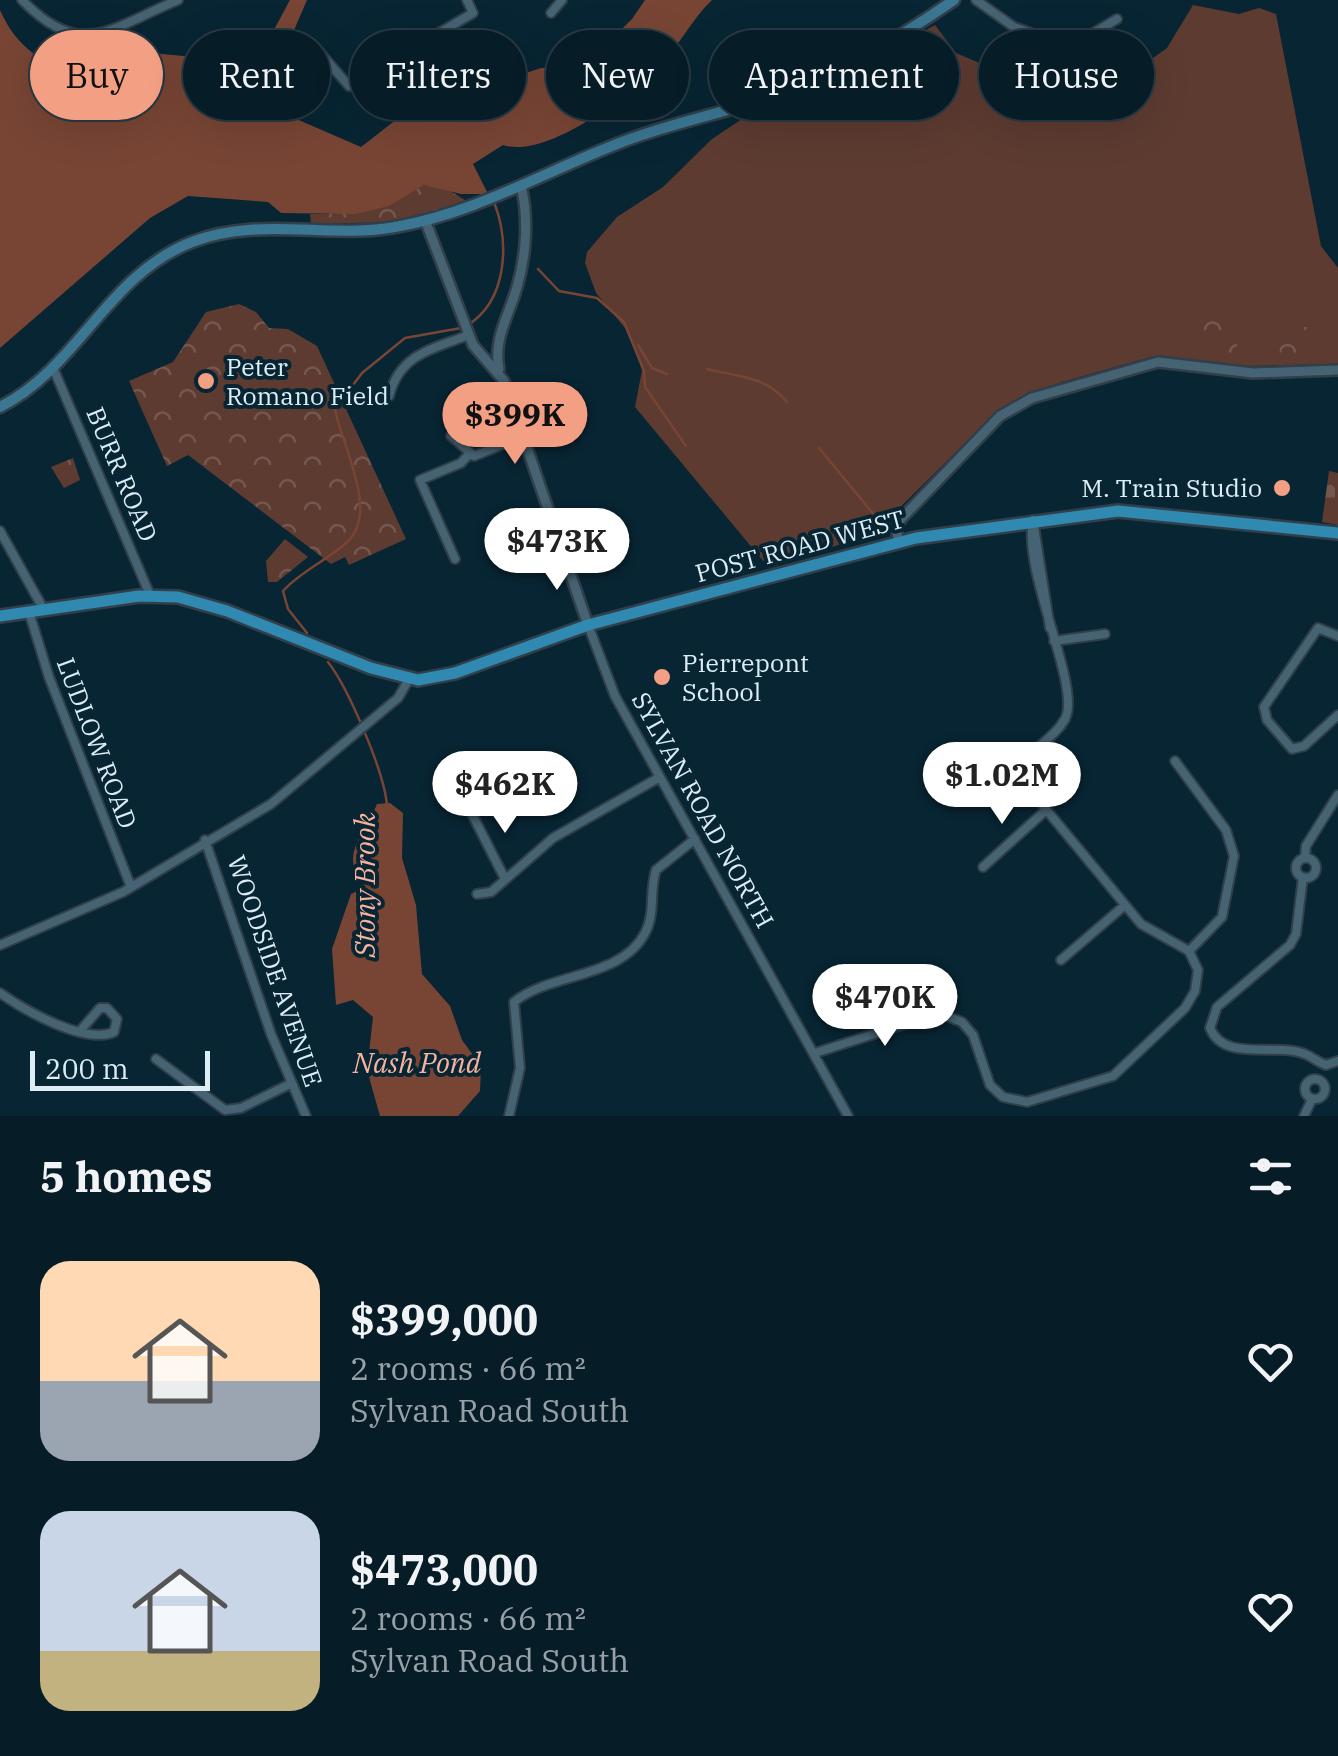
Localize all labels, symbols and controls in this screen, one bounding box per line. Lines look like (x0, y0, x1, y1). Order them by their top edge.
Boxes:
chip: Buy (30, 30, 163, 120)
chip: Rent (183, 30, 330, 120)
chip: Filters (350, 30, 526, 120)
chip: New (546, 30, 689, 120)
chip: Apartment (709, 30, 959, 120)
chip: House (979, 30, 1154, 120)
place label: Peter Romano Field (226, 350, 389, 412)
marker: Peter Romano Field (195, 370, 217, 392)
pin: $399K (445, 382, 585, 467)
text: $399K (464, 393, 566, 435)
street label: BURR ROAD (79, 401, 166, 546)
place label: M. Train Studio (1081, 471, 1262, 504)
marker: M. Train Studio (1271, 477, 1293, 499)
street label: POST ROAD WEST (692, 502, 908, 589)
pin: $473K (487, 508, 627, 593)
text: $473K (506, 519, 608, 561)
place label: Pierrepont School (682, 646, 809, 708)
street label: LUDLOW ROAD (50, 653, 145, 833)
marker: Pierrepont School (651, 666, 673, 688)
street label: SYLVAN ROAD NORTH (625, 686, 782, 934)
pin: $1.02M (921, 742, 1083, 827)
pin: $462K (435, 751, 575, 836)
text: $1.02M (945, 753, 1059, 795)
text: $462K (454, 762, 556, 804)
water label: Stony Brook (346, 812, 383, 959)
street label: WOODSIDE AVENUE (220, 851, 331, 1091)
pin: $470K (815, 964, 955, 1049)
text: $470K (834, 975, 936, 1017)
water label: Nash Pond (352, 1044, 482, 1081)
scale bar (30, 1046, 210, 1090)
text: 200 m (45, 1050, 129, 1087)
text: 5 homes (40, 1149, 213, 1204)
icon: filters (1243, 1149, 1298, 1204)
text: $399,000 (350, 1292, 538, 1347)
icon: home (120, 1301, 240, 1421)
icon: heart (1243, 1334, 1298, 1389)
text: 2 rooms · 66 m² (350, 1347, 586, 1389)
text: Sylvan Road South (350, 1389, 629, 1431)
text: $473,000 (350, 1542, 538, 1597)
icon: home (120, 1551, 240, 1671)
icon: heart (1243, 1584, 1298, 1639)
text: 2 rooms · 66 m² (350, 1597, 586, 1639)
text: Sylvan Road South (350, 1639, 629, 1681)

